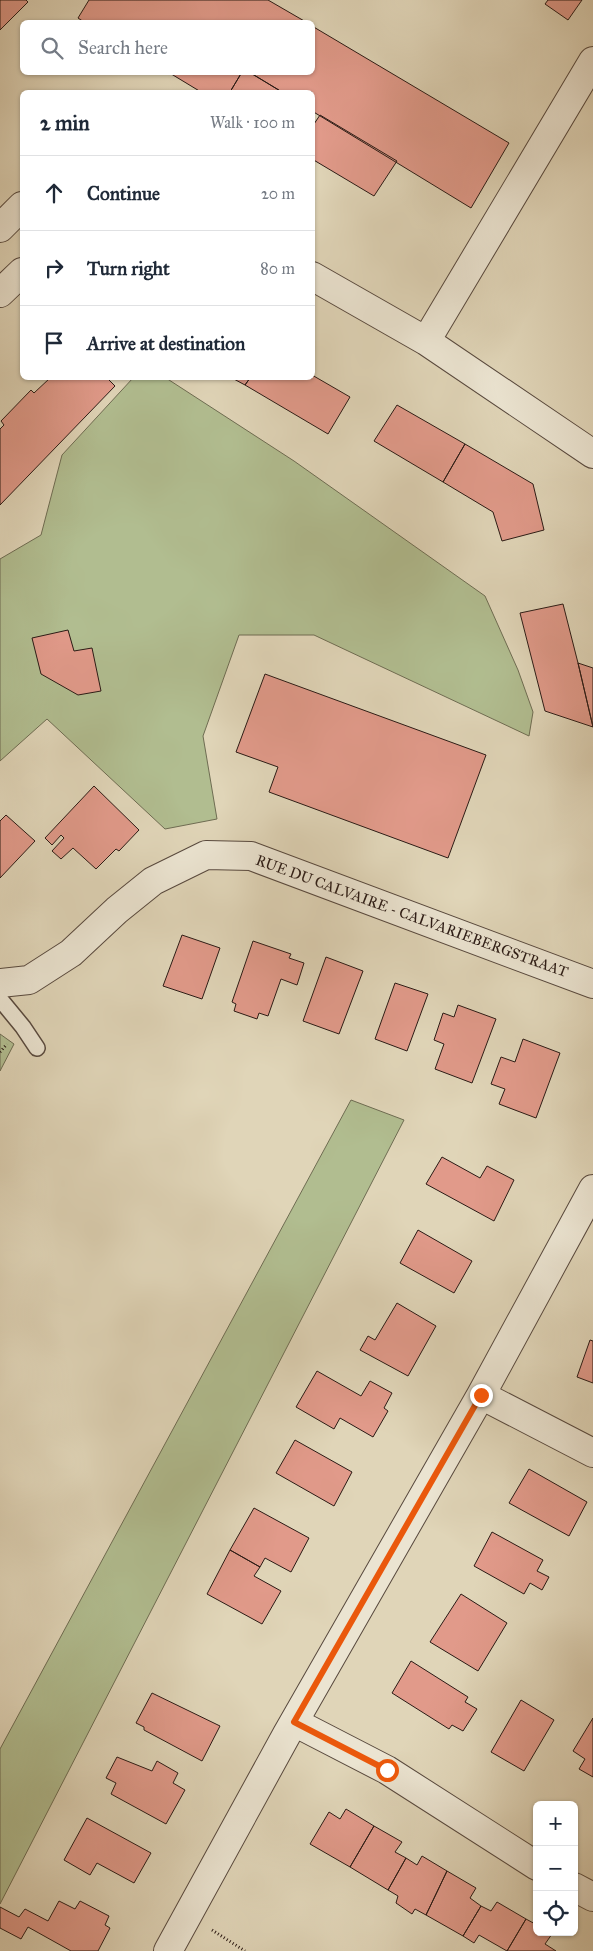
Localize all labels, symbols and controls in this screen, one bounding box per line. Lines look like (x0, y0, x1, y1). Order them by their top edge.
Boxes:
search box (20, 20, 315, 75)
icon: search (38, 34, 66, 62)
text: Search here (78, 36, 168, 59)
text: 2 min (40, 110, 90, 136)
text: Walk · 100 m (210, 113, 295, 132)
icon: ahead (40, 179, 68, 207)
text: Continue (87, 182, 160, 205)
text: 20 m (261, 184, 295, 203)
icon: right (40, 254, 68, 282)
text: Turn right (87, 257, 170, 280)
text: 80 m (260, 259, 295, 278)
icon: arrive (40, 329, 68, 357)
text: Arrive at destination (87, 332, 245, 355)
street label: RUE DU CALVAIRE - CALVARIEBERGSTRAAT (253, 851, 571, 981)
route end (470, 1384, 493, 1407)
route start (376, 1759, 399, 1782)
map controls (533, 1801, 578, 1936)
button: + (533, 1801, 578, 1846)
button: − (533, 1846, 578, 1891)
button: locate (533, 1891, 578, 1936)

